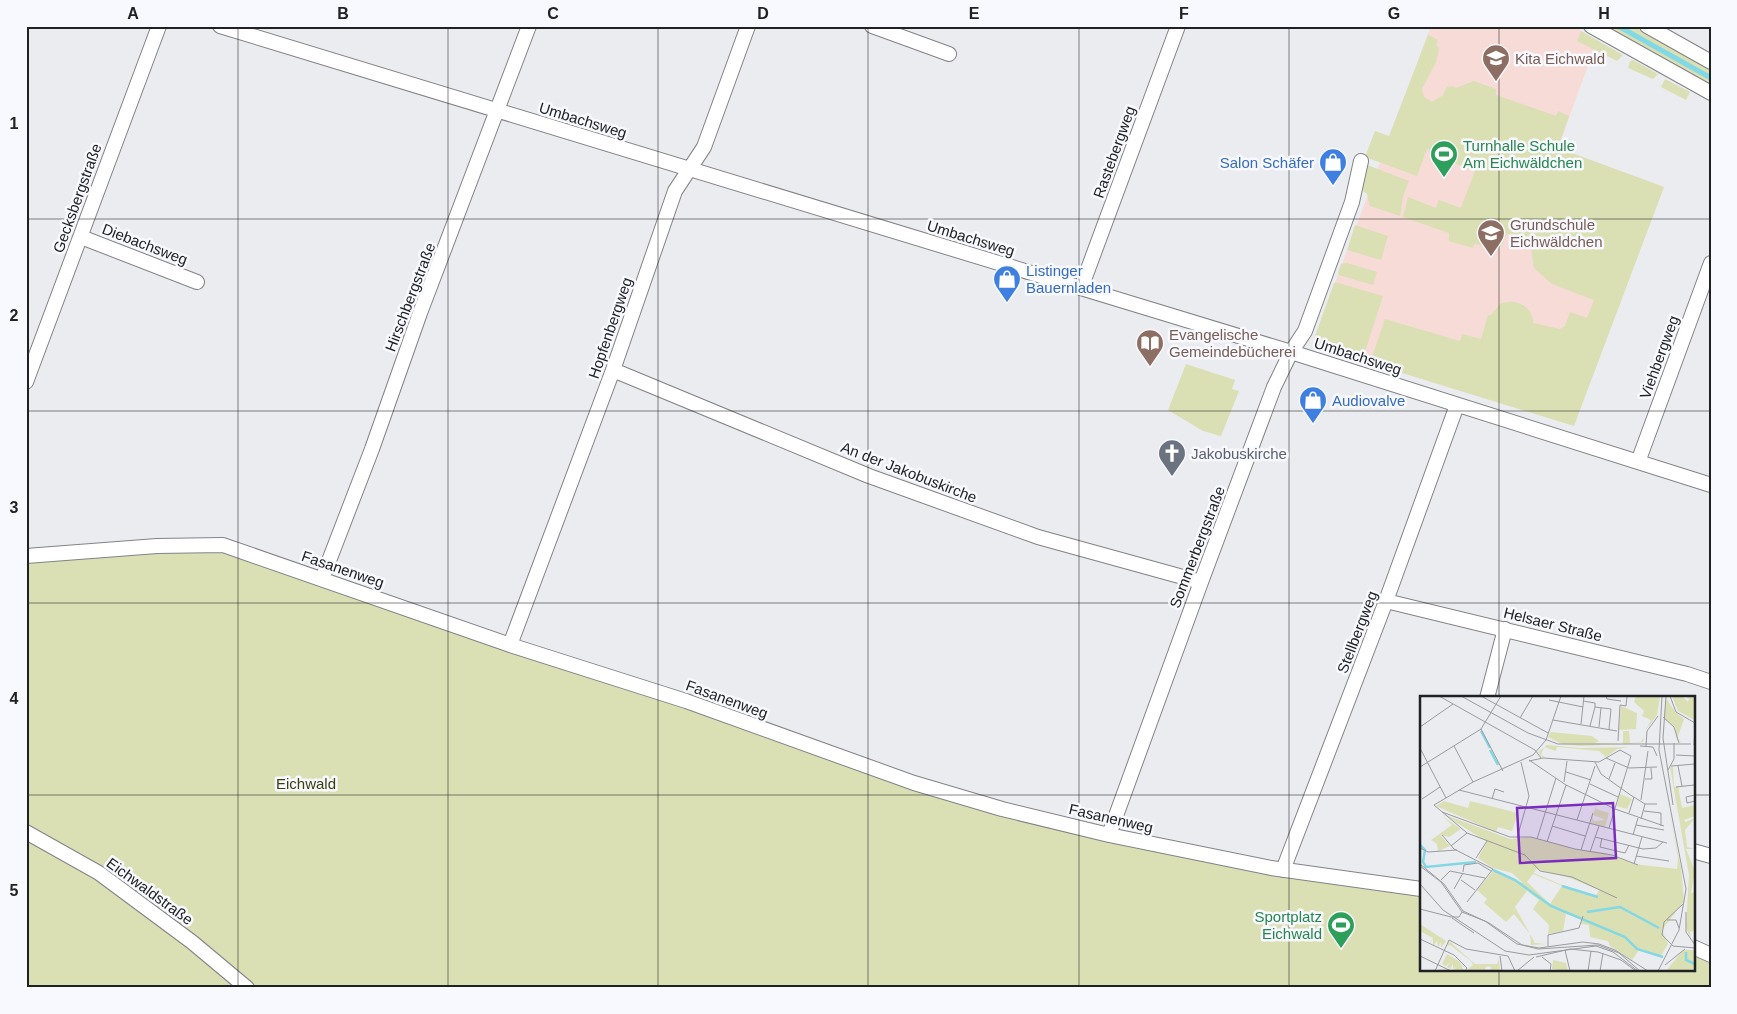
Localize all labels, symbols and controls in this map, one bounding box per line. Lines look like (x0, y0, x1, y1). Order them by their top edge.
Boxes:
text: A (127, 5, 139, 22)
text: B (337, 5, 349, 22)
text: C (547, 5, 559, 22)
text: D (757, 5, 769, 22)
text: E (969, 5, 980, 22)
text: F (1179, 5, 1189, 22)
text: G (1388, 5, 1400, 22)
text: H (1598, 5, 1610, 22)
school or university icon: Kita Eichwald (1481, 43, 1511, 82)
place label: Kita Eichwald (1515, 50, 1605, 67)
street label: Umbachsweg (537, 99, 629, 141)
street label: Rastebergweg (1089, 104, 1139, 200)
text: 1 (10, 115, 19, 132)
place label: Turnhalle Schule Am Eichwäldchen (1463, 137, 1582, 171)
sports icon: Turnhalle Schule Am Eichwäldchen (1429, 139, 1459, 178)
street label: Gecksbergstraße (49, 141, 105, 255)
shop icon: Salon Schäfer (1318, 147, 1348, 186)
place label: Salon Schäfer (1220, 154, 1314, 171)
place label: Grundschule Eichwäldchen (1510, 216, 1603, 250)
street label: Umbachsweg (925, 217, 1017, 259)
school or university icon: Grundschule Eichwäldchen (1476, 218, 1506, 257)
street label: Diebachsweg (100, 220, 190, 268)
street label: Hirschbergstraße (381, 240, 439, 354)
place label: Listinger Bauernladen (1026, 262, 1111, 296)
shop icon: Listinger Bauernladen (992, 264, 1022, 303)
street label: Hopfenbergweg (585, 275, 635, 381)
text: 2 (10, 307, 19, 324)
street label: Viehbergweg (1636, 313, 1682, 401)
place label: Evangelische Gemeindebücherei (1169, 326, 1296, 360)
library icon: Evangelische Gemeindebücherei (1135, 328, 1165, 367)
street label: Umbachsweg (1312, 334, 1404, 378)
shop icon: Audiovalve (1298, 385, 1328, 424)
place label: Audiovalve (1332, 392, 1405, 409)
street label: An der Jakobuskirche (839, 438, 979, 506)
church icon: Jakobuskirche (1157, 438, 1187, 477)
place label: Jakobuskirche (1191, 445, 1287, 462)
street label: Sommerbergstraße (1166, 484, 1228, 610)
text: 3 (10, 499, 19, 516)
street label: Fasanenweg (300, 547, 386, 591)
street label: Stellbergweg (1334, 588, 1380, 676)
street label: Helsaer Straße (1502, 604, 1604, 644)
street label: Fasanenweg (684, 676, 770, 722)
text: 4 (10, 690, 19, 707)
inset map (1420, 696, 1694, 972)
park label: Eichwald (276, 775, 336, 792)
street label: Fasanenweg (1067, 800, 1155, 836)
street label: Eichwaldstraße (104, 854, 196, 928)
text: 5 (10, 882, 19, 899)
place label: Sportplatz Eichwald (1254, 908, 1322, 942)
sports icon: Sportplatz Eichwald (1326, 910, 1356, 949)

